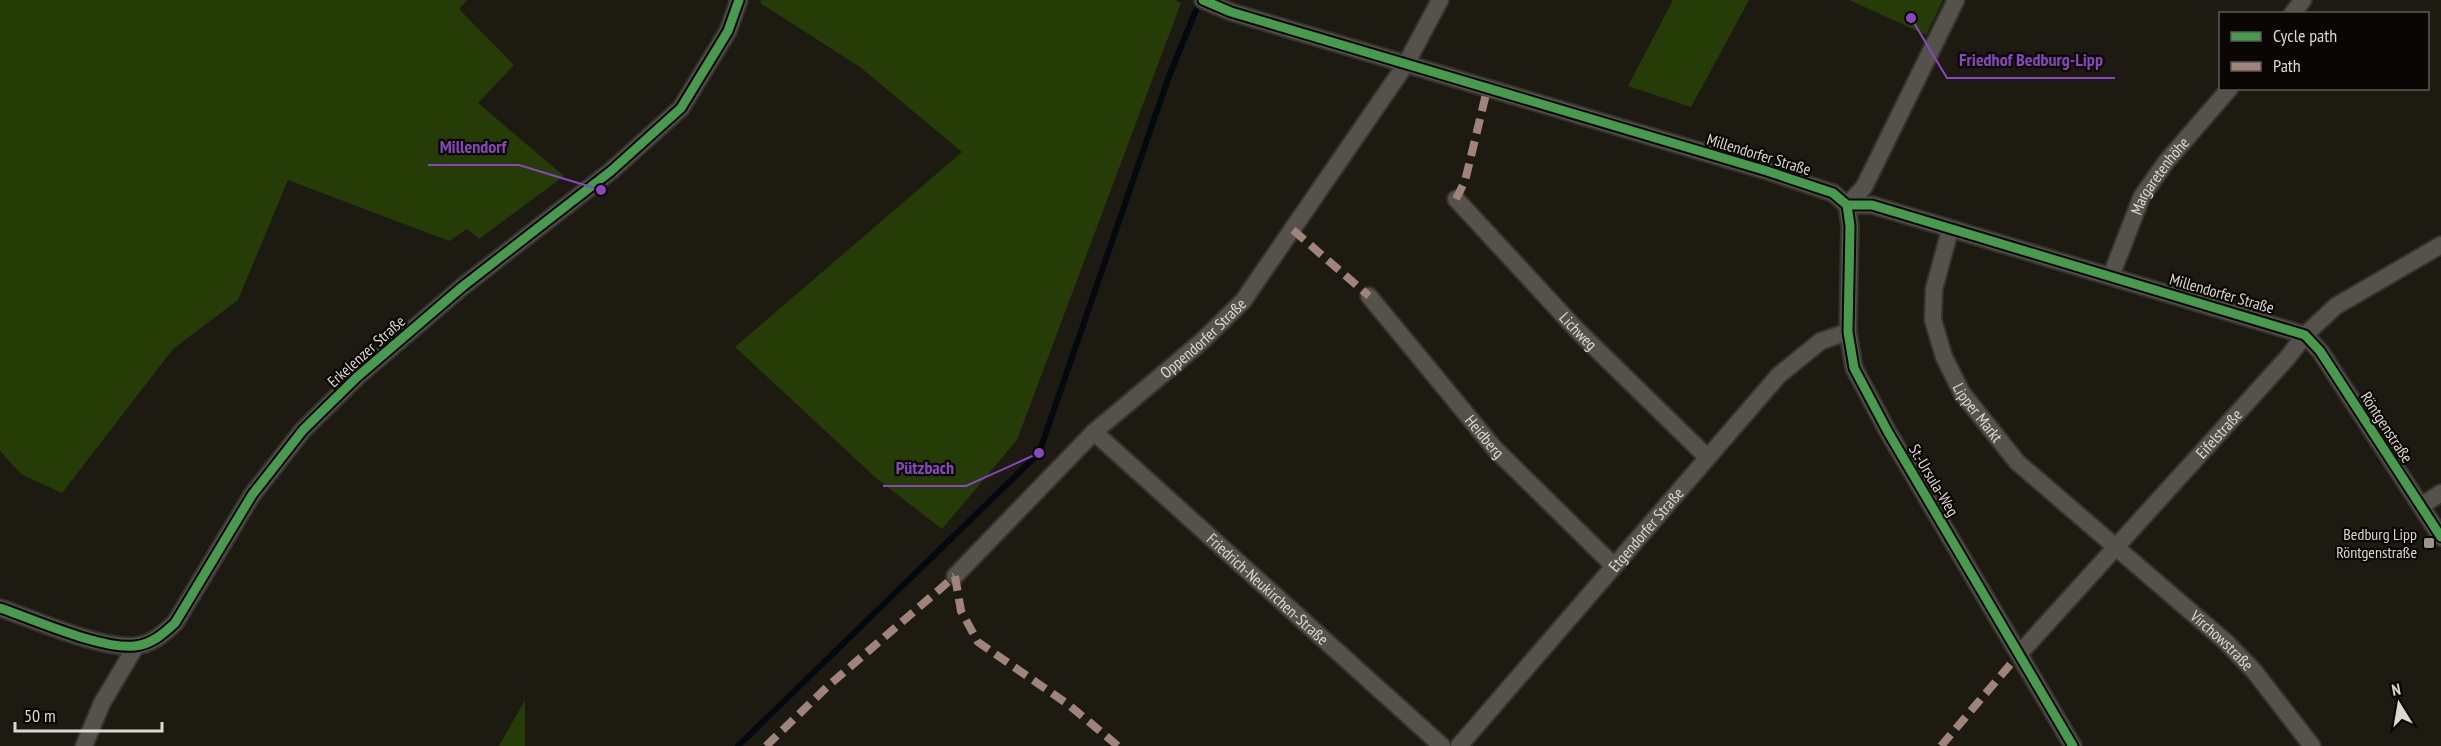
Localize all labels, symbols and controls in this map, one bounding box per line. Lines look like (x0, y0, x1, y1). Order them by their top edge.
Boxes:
legend (2219, 12, 2429, 90)
text: Cycle path (2273, 24, 2337, 47)
callout: Friedhof Bedburg-Lipp (1947, 42, 2115, 78)
text: Friedhof Bedburg-Lipp (1959, 48, 2103, 71)
text: Path (2273, 54, 2301, 77)
callout: Millendorf (428, 129, 519, 165)
street label: Millendorfer Straße (1705, 129, 1813, 179)
street label: Margaretenhöhe (2126, 133, 2193, 218)
text: Millendorf (440, 135, 508, 158)
street label: Millendorfer Straße (2167, 269, 2277, 317)
street label: Oppendorfer Straße (1156, 294, 1250, 382)
street label: Lichweg (1555, 308, 1601, 354)
street label: Erkelenzer Straße (323, 311, 409, 391)
street label: Lipper Markt (1949, 380, 2008, 447)
street label: Röntgenstraße (2357, 388, 2417, 466)
street label: Eifelstraße (2191, 405, 2246, 462)
street label: Heidberg (1461, 411, 1508, 462)
street label: St.-Ursula-Weg (1905, 440, 1963, 520)
callout: Pützbach (883, 450, 966, 486)
text: Pützbach (896, 456, 954, 479)
street label: Etgendorfer Straße (1604, 483, 1688, 576)
place label: Bedburg Lipp Röntgenstraße (2336, 524, 2417, 562)
street label: Friedrich-Neukirchen-Straße (1203, 529, 1333, 649)
marker: Bedburg Lipp Röntgenstraße (2422, 536, 2436, 550)
street label: Virchowstraße (2186, 605, 2258, 675)
north arrow (2369, 674, 2429, 734)
text: N (2390, 679, 2402, 700)
scale bar (15, 695, 162, 733)
text: 50 m (24, 704, 56, 727)

